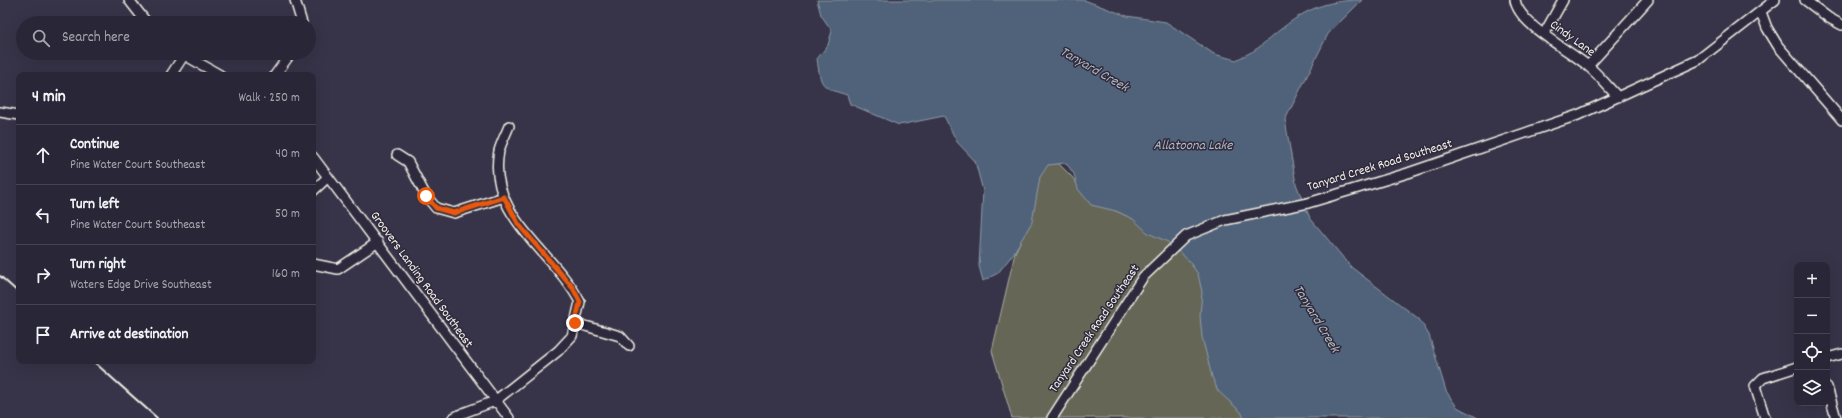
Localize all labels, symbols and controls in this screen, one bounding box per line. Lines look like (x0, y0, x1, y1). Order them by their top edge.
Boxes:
search box (16, 16, 316, 60)
street label: Cindy Lane (1545, 16, 1599, 62)
icon: search (30, 27, 52, 49)
text: Search here (62, 27, 130, 49)
water label: Tanyard Creek (1056, 42, 1133, 98)
text: 4 min (32, 86, 66, 110)
text: Walk · 250 m (238, 89, 300, 108)
text: Continue (70, 134, 119, 156)
street label: Tanyard Creek Road Southeast (1305, 135, 1455, 197)
water label: Allatoona Lake (1154, 136, 1233, 156)
icon: ahead (32, 144, 54, 166)
text: 40 m (276, 145, 300, 164)
text: Pine Water Court Southeast (70, 156, 205, 175)
route start (417, 187, 435, 205)
text: Turn left (70, 194, 119, 216)
icon: left (32, 204, 54, 226)
text: 50 m (275, 205, 300, 224)
street label: Groovers Landing Road Southeast (365, 208, 477, 353)
text: Pine Water Court Southeast (70, 216, 205, 235)
text: Turn right (70, 254, 126, 276)
street label: Tanyard Creek Road Southeast (1045, 261, 1145, 397)
map controls (1794, 262, 1830, 406)
button: + (1794, 262, 1830, 298)
icon: right (32, 264, 54, 286)
text: 160 m (272, 265, 300, 284)
text: Waters Edge Drive Southeast (70, 276, 212, 295)
water label: Tanyard Creek (1288, 281, 1345, 358)
button: − (1794, 298, 1830, 334)
route end (566, 314, 584, 332)
icon: arrive (32, 324, 54, 346)
text: Arrive at destination (70, 324, 188, 346)
button: locate (1794, 334, 1830, 370)
button: layers (1794, 370, 1830, 406)

